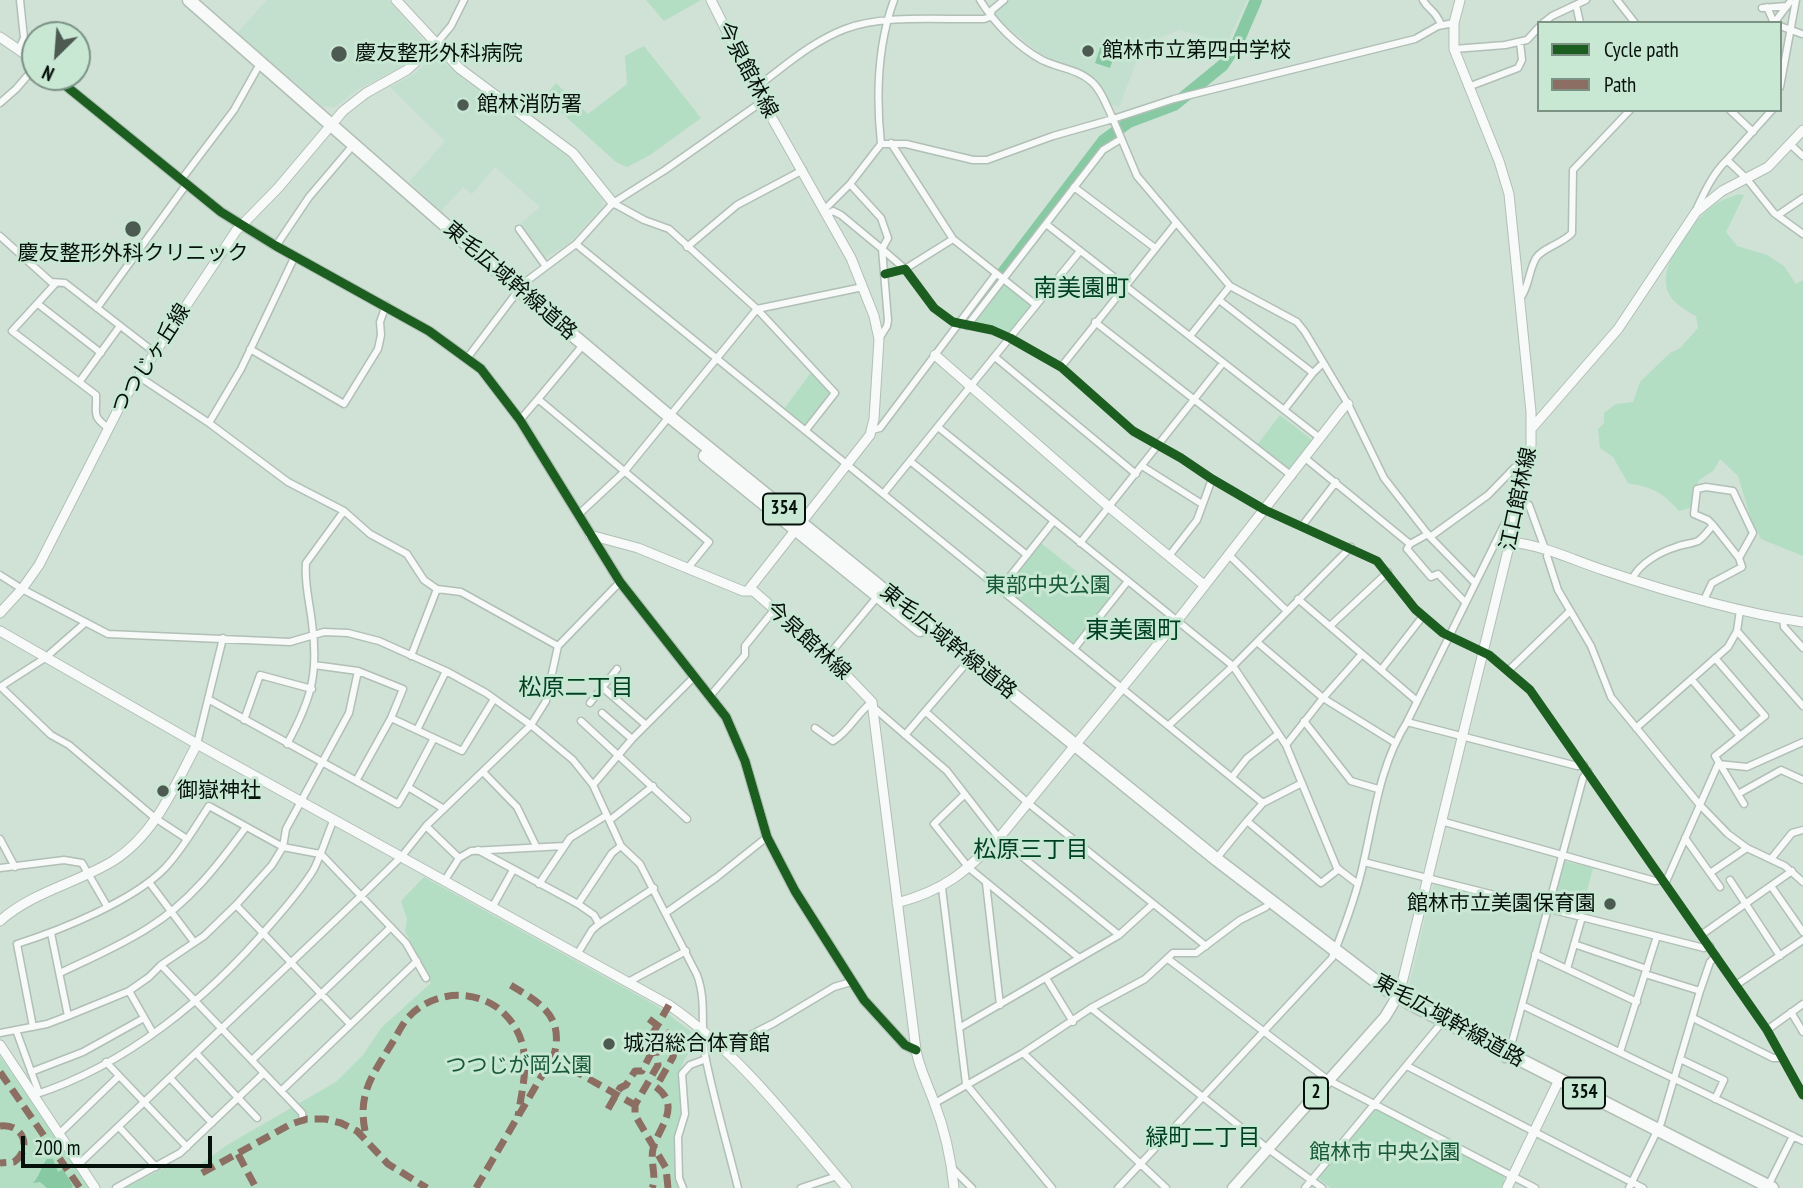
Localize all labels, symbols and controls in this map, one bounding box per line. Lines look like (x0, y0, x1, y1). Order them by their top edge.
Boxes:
street label: 今泉館林線 (711, 18, 783, 122)
north arrow (21, 21, 91, 91)
legend (1537, 21, 1782, 112)
text: Cycle path (1604, 36, 1679, 63)
place label: 館林市立第四中学校 (1102, 38, 1291, 64)
place label: 慶友整形外科病院 (355, 41, 523, 67)
marker: 館林市立第四中学校 (1080, 43, 1096, 59)
marker: 慶友整形外科病院 (329, 44, 349, 64)
text: N (38, 60, 58, 86)
text: Path (1604, 71, 1636, 98)
place label: 館林消防署 (477, 92, 582, 118)
marker: 館林消防署 (455, 97, 471, 113)
street label: 東毛広域幹線道路 (438, 216, 582, 346)
marker: 慶友整形外科クリニック (123, 219, 143, 239)
place label: 慶友整形外科クリニック (18, 241, 248, 267)
district label: 南美園町 (1033, 275, 1129, 303)
street label: つつじヶ丘線 (106, 299, 196, 419)
street label: 江口館林線 (1496, 445, 1542, 553)
road number: 354 (763, 494, 805, 524)
park label: 東部中央公園 (985, 573, 1111, 599)
street label: 東毛広域幹線道路 (875, 579, 1021, 705)
street label: 今泉館林線 (761, 597, 855, 685)
district label: 東美園町 (1085, 617, 1181, 645)
district label: 松原二丁目 (519, 674, 633, 702)
place label: 御嶽神社 (177, 778, 261, 804)
marker: 御嶽神社 (155, 783, 171, 799)
district label: 松原三丁目 (974, 836, 1088, 864)
place label: 館林市立美園保育園 (1407, 891, 1596, 917)
marker: 館林市立美園保育園 (1602, 896, 1618, 912)
street label: 東毛広域幹線道路 (1369, 969, 1529, 1073)
place label: 城沼総合体育館 (623, 1031, 770, 1057)
marker: 城沼総合体育館 (601, 1036, 617, 1052)
park label: つつじが岡公園 (446, 1053, 592, 1079)
road number: 2 (1304, 1078, 1328, 1108)
road number: 354 (1563, 1078, 1605, 1108)
scale bar (24, 1122, 215, 1166)
district label: 緑町二丁目 (1146, 1124, 1260, 1152)
text: 200 m (34, 1134, 80, 1161)
park label: 館林市 中央公園 (1309, 1140, 1461, 1166)

